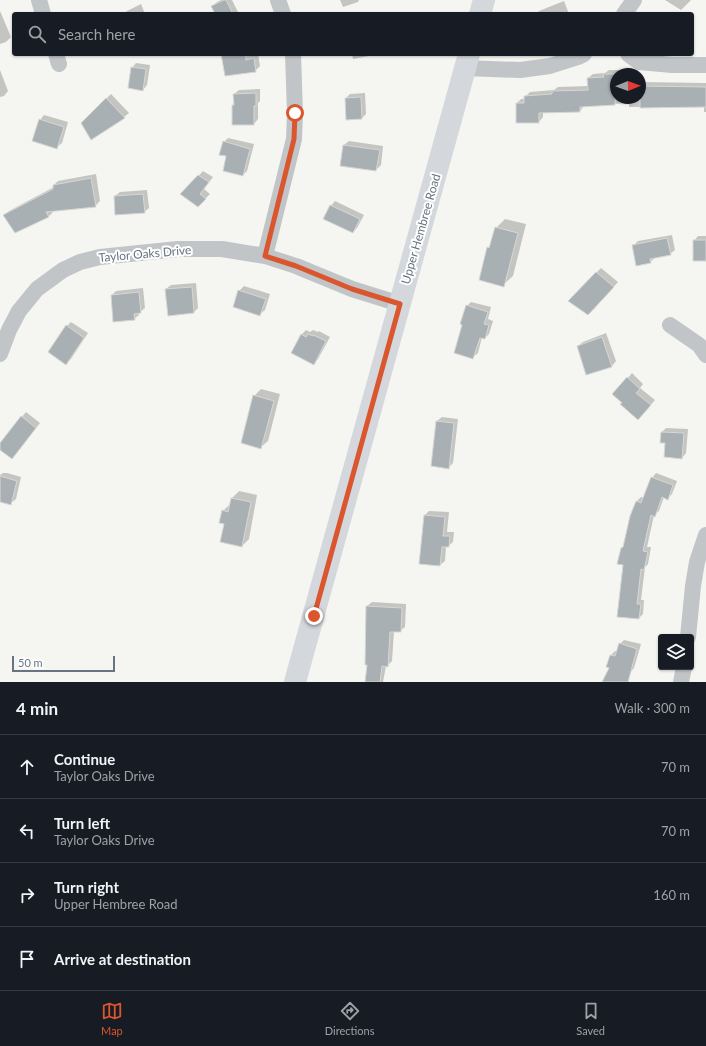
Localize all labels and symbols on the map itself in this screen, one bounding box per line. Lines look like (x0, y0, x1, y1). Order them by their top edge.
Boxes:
north arrow (610, 68, 646, 104)
route start (286, 104, 304, 122)
street label: Upper Hembree Road (398, 172, 443, 286)
street label: Taylor Oaks Drive (98, 242, 192, 265)
route end (305, 607, 323, 625)
scale bar (12, 654, 115, 673)

